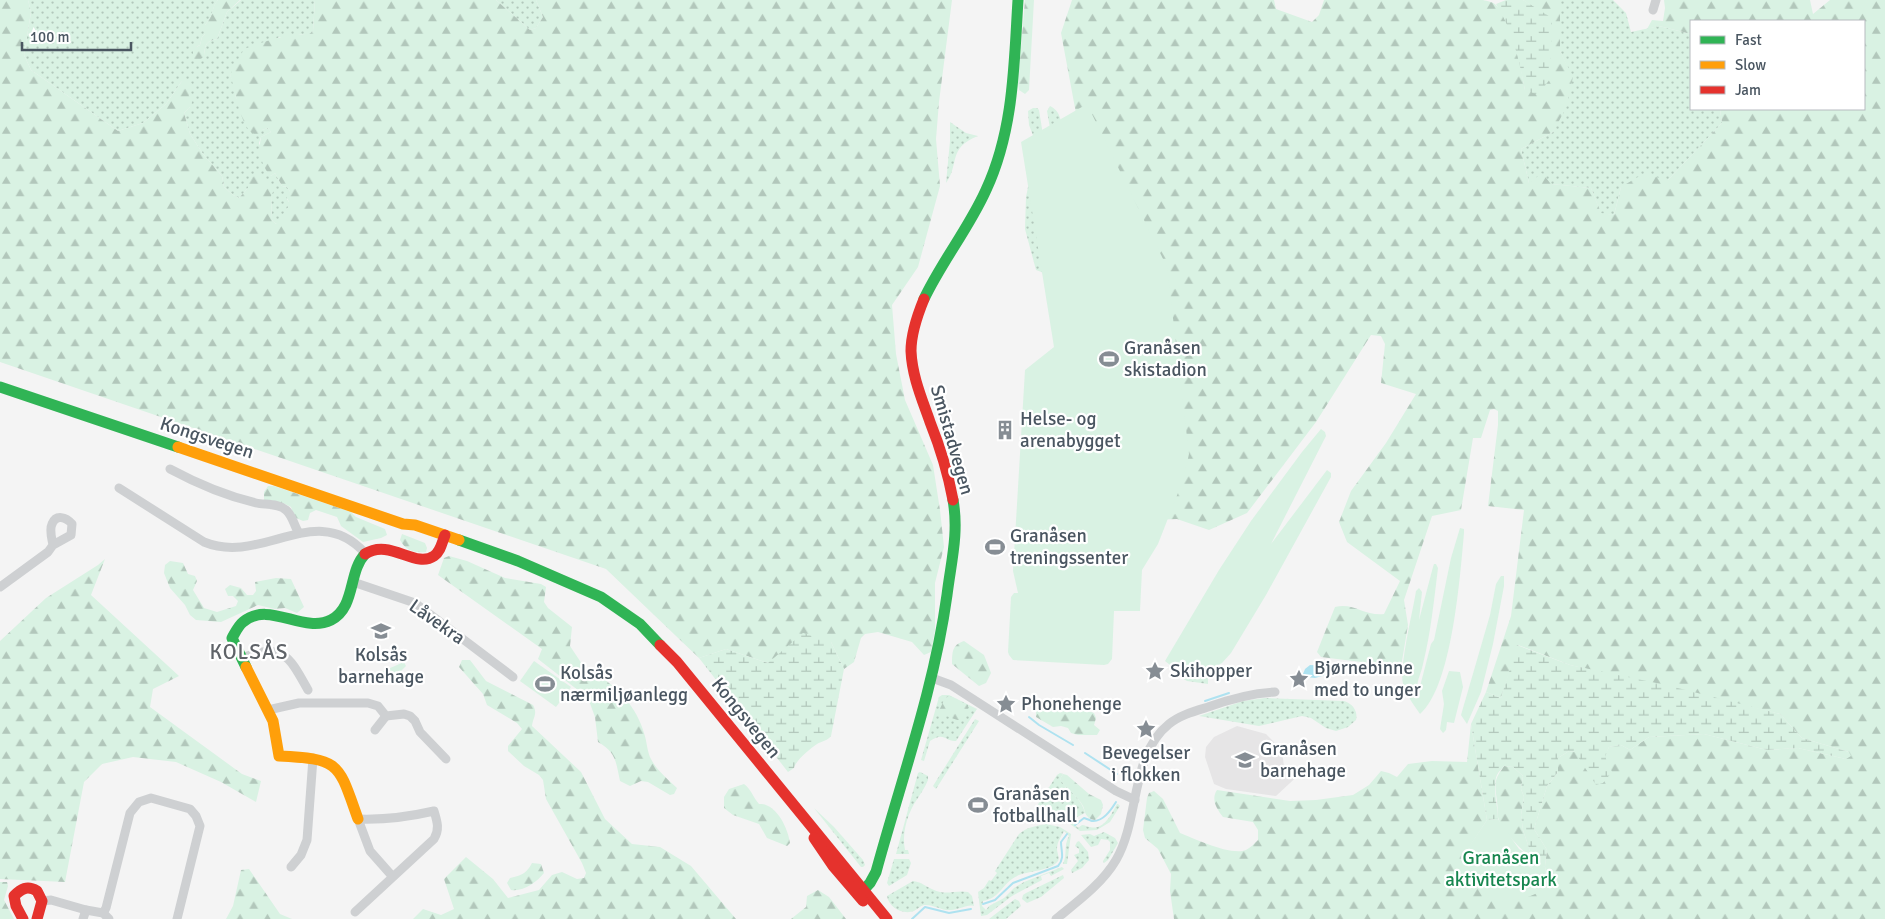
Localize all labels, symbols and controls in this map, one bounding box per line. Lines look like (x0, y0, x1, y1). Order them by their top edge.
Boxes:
scale bar (22, 20, 131, 52)
legend (1690, 20, 1865, 110)
text: 100 m (30, 28, 70, 46)
text: Fast (1735, 31, 1762, 49)
text: Slow (1735, 56, 1766, 74)
text: Jam (1735, 81, 1761, 99)
place label: Granåsen skistadion (1124, 336, 1207, 382)
sports icon: Granåsen skistadion (1098, 348, 1120, 370)
street label: Smistadvegen (925, 382, 979, 498)
place label: Helse- og arenabygget (1020, 407, 1121, 453)
street label: Kongsvegen (157, 412, 257, 464)
building icon: Helse- og arenabygget (994, 419, 1016, 441)
place label: Granåsen treningssenter (1010, 524, 1128, 570)
sports icon: Granåsen treningssenter (984, 536, 1006, 558)
street label: Låvekra (404, 594, 470, 650)
school or university icon: Kolsås barnehage (370, 620, 392, 642)
district label: KOLSÅS (209, 638, 289, 665)
place label: Kolsås barnehage (338, 643, 424, 689)
place label: Bjørnebinne med to unger (1314, 656, 1421, 702)
place label: Skihopper (1170, 659, 1252, 683)
place icon: Skihopper (1144, 660, 1166, 682)
place label: Kolsås nærmiljøanlegg (560, 661, 688, 707)
place icon: Bjørnebinne med to unger (1288, 668, 1310, 690)
sports icon: Kolsås nærmiljøanlegg (534, 673, 556, 695)
street label: Kongsvegen (706, 673, 786, 763)
place label: Phonehenge (1021, 692, 1122, 716)
place icon: Phonehenge (995, 693, 1017, 715)
place icon: Bevegelser i flokken (1135, 718, 1157, 740)
place label: Granåsen barnehage (1260, 737, 1346, 783)
place label: Bevegelser i flokken (1102, 741, 1190, 787)
school or university icon: Granåsen barnehage (1234, 749, 1256, 771)
place label: Granåsen fotballhall (993, 782, 1077, 828)
sports icon: Granåsen fotballhall (967, 794, 989, 816)
park label: Granåsen aktivitetspark (1445, 846, 1557, 892)

